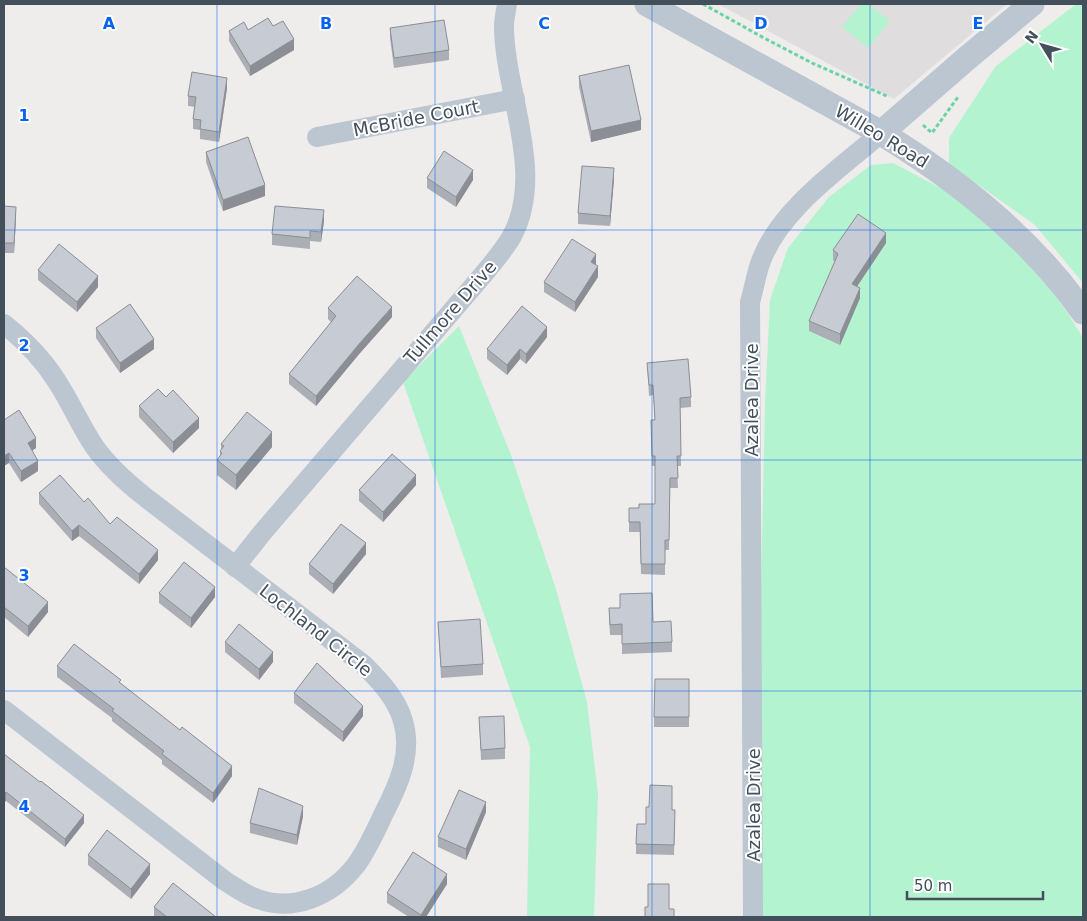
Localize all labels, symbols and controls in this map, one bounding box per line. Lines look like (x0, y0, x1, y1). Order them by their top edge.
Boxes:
text: A (103, 14, 116, 33)
text: B (320, 14, 332, 33)
text: C (538, 14, 550, 33)
text: D (754, 14, 768, 33)
text: E (973, 14, 983, 33)
north arrow (1017, 20, 1067, 70)
text: N (1022, 28, 1042, 47)
street label: McBride Court (351, 95, 481, 141)
street label: Willeo Road (831, 100, 933, 172)
text: 1 (18, 106, 30, 125)
street label: Tullmore Drive (399, 256, 501, 369)
text: 2 (18, 336, 30, 355)
street label: Azalea Drive (741, 343, 762, 457)
text: 3 (18, 566, 30, 585)
street label: Lochland Circle (255, 580, 377, 680)
street label: Azalea Drive (743, 748, 764, 862)
text: 4 (18, 797, 30, 816)
scale bar (907, 868, 1043, 900)
text: 50 m (914, 877, 952, 895)

